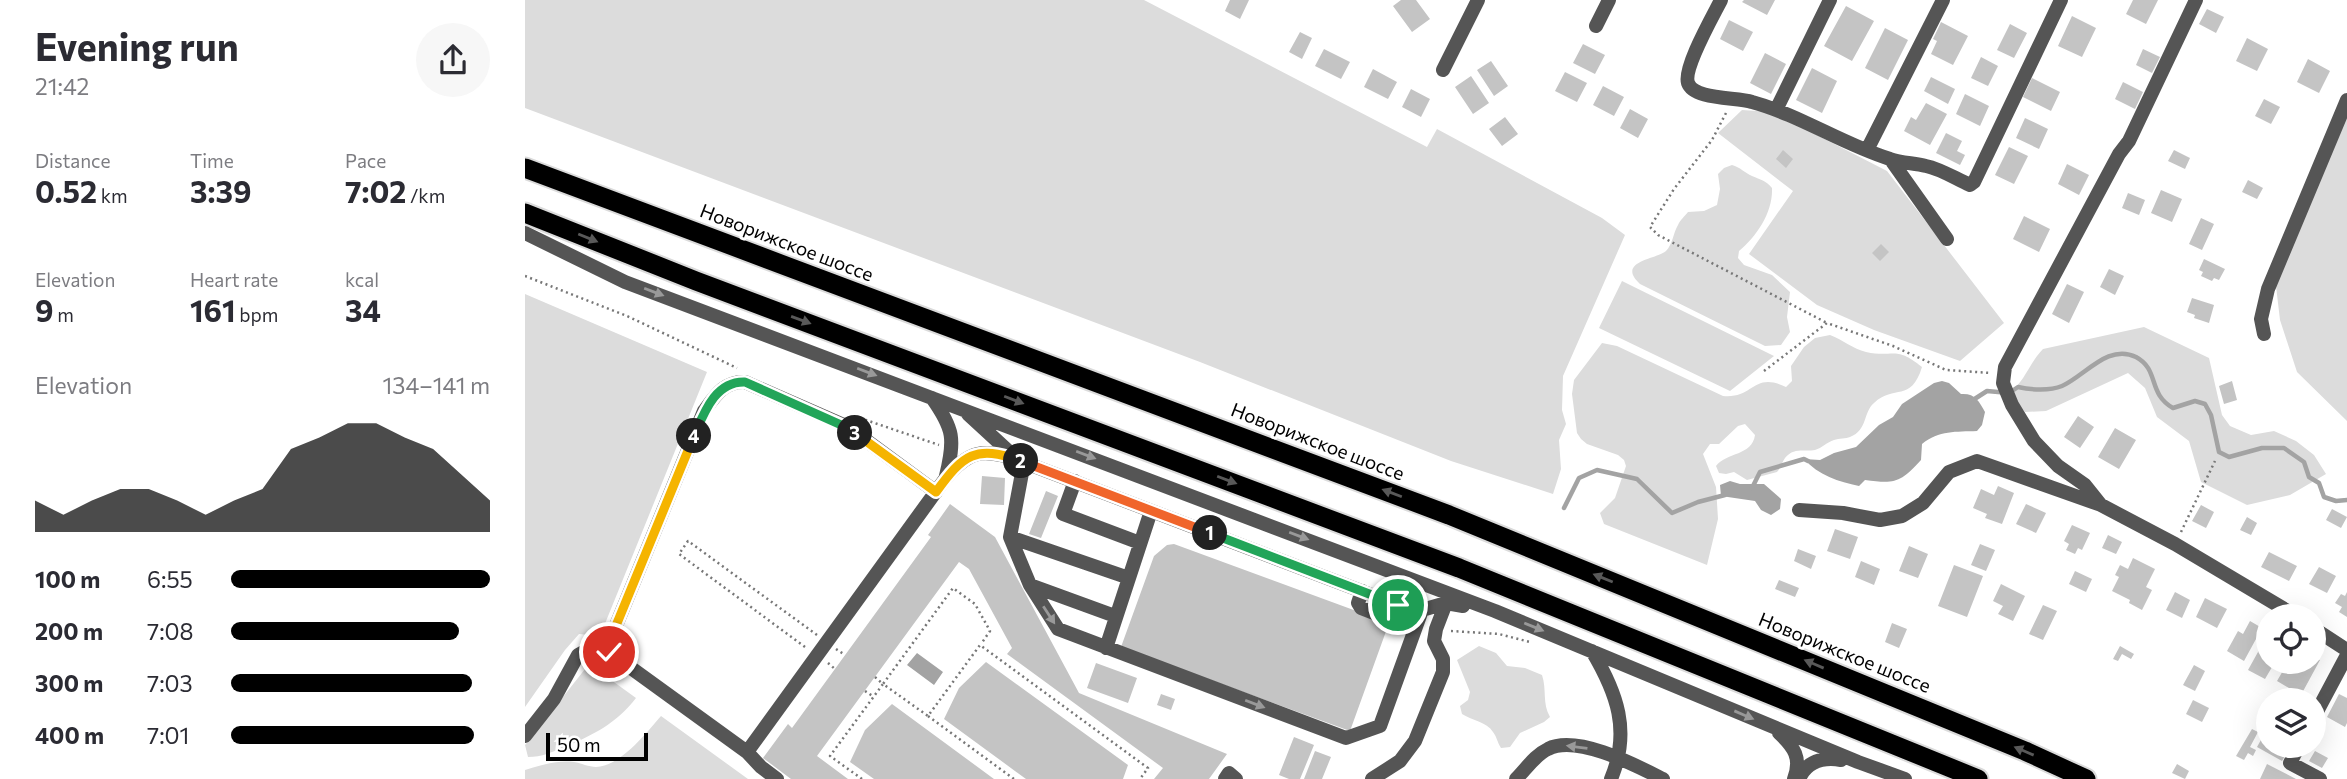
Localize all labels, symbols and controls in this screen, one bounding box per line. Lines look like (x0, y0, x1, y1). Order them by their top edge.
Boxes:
text: Evening run (35, 22, 239, 69)
button: share (416, 23, 490, 97)
text: 21:42 (35, 72, 89, 100)
text: Distance (35, 149, 111, 172)
text: Time (190, 149, 234, 172)
text: Pace (345, 149, 386, 172)
text: 0.52 (35, 172, 97, 209)
text: 3:39 (190, 172, 251, 209)
text: 7:02 (345, 172, 406, 209)
text: km (97, 184, 128, 207)
text: /km (406, 184, 445, 207)
street label: Новорижское шоссе (697, 198, 877, 286)
one-way arrow (578, 233, 599, 244)
text: Elevation (35, 268, 115, 291)
text: Heart rate (190, 268, 278, 291)
text: kcal (345, 268, 379, 291)
one-way arrow (643, 287, 664, 298)
text: 9 (35, 291, 54, 328)
text: 161 (190, 291, 236, 328)
text: 34 (345, 291, 381, 328)
text: m (54, 303, 74, 326)
text: bpm (236, 303, 278, 326)
one-way arrow (790, 315, 811, 326)
one-way arrow (856, 367, 877, 378)
text: Elevation (35, 371, 132, 399)
text: 134–141 m (382, 371, 490, 399)
one-way arrow (1003, 394, 1024, 405)
street label: Новорижское шоссе (1228, 397, 1408, 485)
pin: 3 (837, 416, 873, 450)
pin: 4 (677, 418, 711, 453)
text: 3 (849, 421, 860, 444)
text: 4 (688, 424, 699, 447)
pin: 2 (1003, 444, 1039, 478)
text: 2 (1015, 449, 1026, 472)
one-way arrow (1076, 450, 1097, 461)
one-way arrow (1216, 475, 1237, 486)
one-way arrow (1381, 488, 1402, 499)
pin: 1 (1193, 516, 1227, 550)
text: 1 (1205, 521, 1214, 544)
one-way arrow (1288, 531, 1309, 542)
text: 100 m (35, 565, 100, 593)
text: 6:55 (147, 565, 193, 593)
one-way arrow (1592, 572, 1613, 583)
pin (1368, 575, 1428, 635)
icon: arrive (1379, 586, 1417, 624)
map controls (2256, 604, 2326, 758)
button: locate (2256, 604, 2326, 674)
one-way arrow (1042, 605, 1055, 624)
street label: Новорижское шоссе (1756, 607, 1934, 697)
text: 200 m (35, 617, 103, 645)
text: 7:08 (147, 617, 194, 645)
pin (579, 622, 639, 682)
one-way arrow (1523, 622, 1544, 633)
icon: check (590, 633, 628, 671)
one-way arrow (1803, 658, 1824, 669)
text: 300 m (35, 669, 103, 697)
text: 7:03 (147, 669, 193, 697)
button: layers (2256, 688, 2326, 758)
one-way arrow (1244, 699, 1265, 710)
one-way arrow (1734, 709, 1755, 720)
text: 400 m (35, 721, 104, 749)
text: 7:01 (147, 721, 189, 749)
scale bar (546, 730, 647, 762)
text: 50 m (557, 733, 601, 756)
one-way arrow (1566, 742, 1588, 753)
one-way arrow (2013, 745, 2034, 756)

